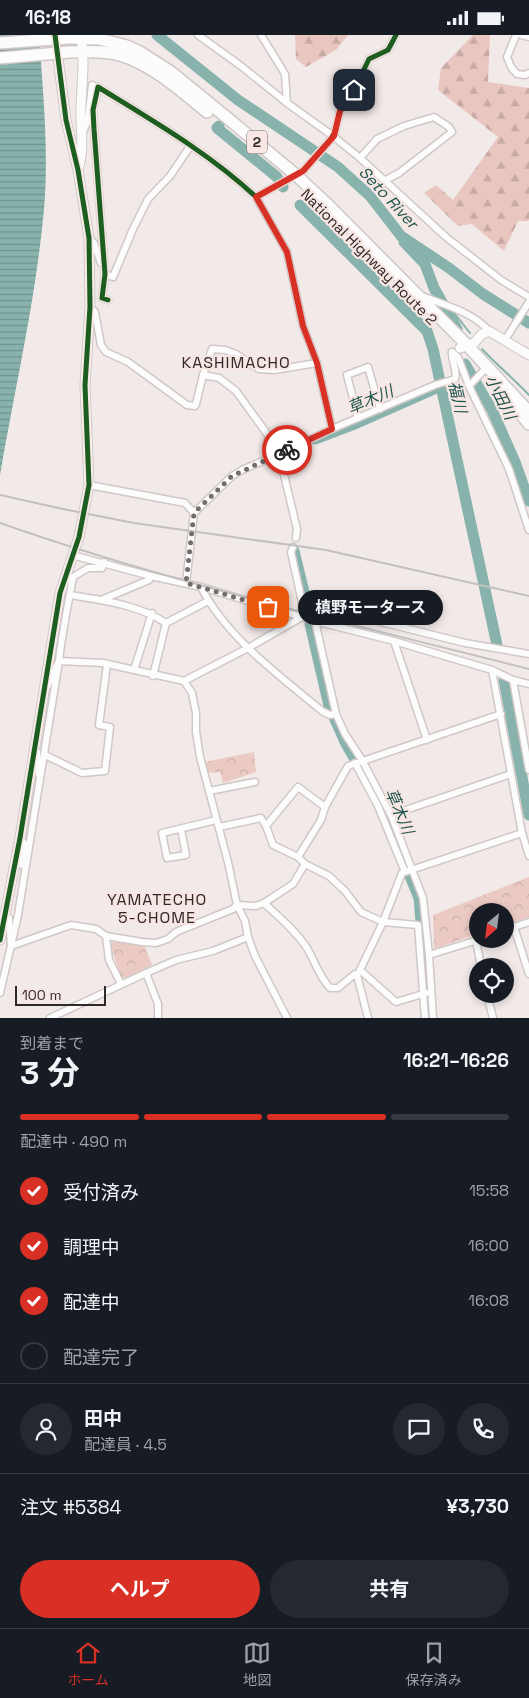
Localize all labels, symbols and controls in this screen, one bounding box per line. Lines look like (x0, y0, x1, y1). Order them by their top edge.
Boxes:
text: 16:18 (25, 5, 71, 30)
pin (333, 69, 375, 111)
icon: home (340, 76, 368, 104)
road number: 2 (247, 130, 267, 153)
water label: Seto River (354, 162, 424, 234)
street label: National Highway Route 2 (297, 184, 442, 329)
district label: KASHIMACHO (181, 352, 291, 373)
water label: 小田川 (480, 371, 522, 425)
water label: 福川 (444, 379, 472, 417)
water label: 草木川 (344, 380, 398, 419)
courier (262, 425, 312, 475)
icon: bike (273, 436, 301, 464)
pin (247, 586, 289, 628)
callout: 槙野モータース (298, 589, 443, 625)
icon: bag (254, 593, 282, 621)
text: 槙野モータース (315, 597, 426, 618)
water label: 草木川 (380, 785, 419, 839)
district label: YAMATECHO 5-CHOME (107, 889, 207, 928)
north arrow (469, 903, 514, 947)
map controls (469, 903, 514, 1003)
button: locate (469, 958, 514, 1003)
scale bar (15, 983, 106, 1006)
text: 100 m (22, 986, 61, 1004)
text: 到着まで (20, 1033, 84, 1054)
text: 16:21–16:26 (403, 1048, 509, 1073)
text: 3 分 (20, 1053, 80, 1093)
text: 配達中 · 490 m (20, 1131, 127, 1152)
icon: check (20, 1177, 48, 1205)
text: 受付済み (63, 1180, 139, 1205)
text: 15:58 (469, 1180, 509, 1201)
icon: check (20, 1232, 48, 1260)
text: 調理中 (63, 1235, 120, 1260)
text: 16:00 (468, 1235, 509, 1256)
icon: check (20, 1287, 48, 1315)
text: 配達中 (63, 1290, 120, 1315)
text: 16:08 (468, 1290, 509, 1311)
text: 配達完了 (63, 1345, 139, 1370)
button: person (20, 1403, 72, 1455)
button: chat (393, 1403, 445, 1455)
button: phone (457, 1403, 509, 1455)
text: 田中 (84, 1406, 122, 1431)
text: 配達員 · 4.5 (84, 1434, 167, 1455)
text: ¥3,730 (446, 1494, 509, 1519)
text: 注文 #5384 (20, 1495, 121, 1520)
button: ヘルプ (20, 1560, 260, 1618)
button: 共有 (270, 1560, 509, 1618)
tab: ホーム (67, 1639, 109, 1689)
tab: 地図 (243, 1639, 271, 1689)
tab: 保存済み (406, 1639, 462, 1689)

